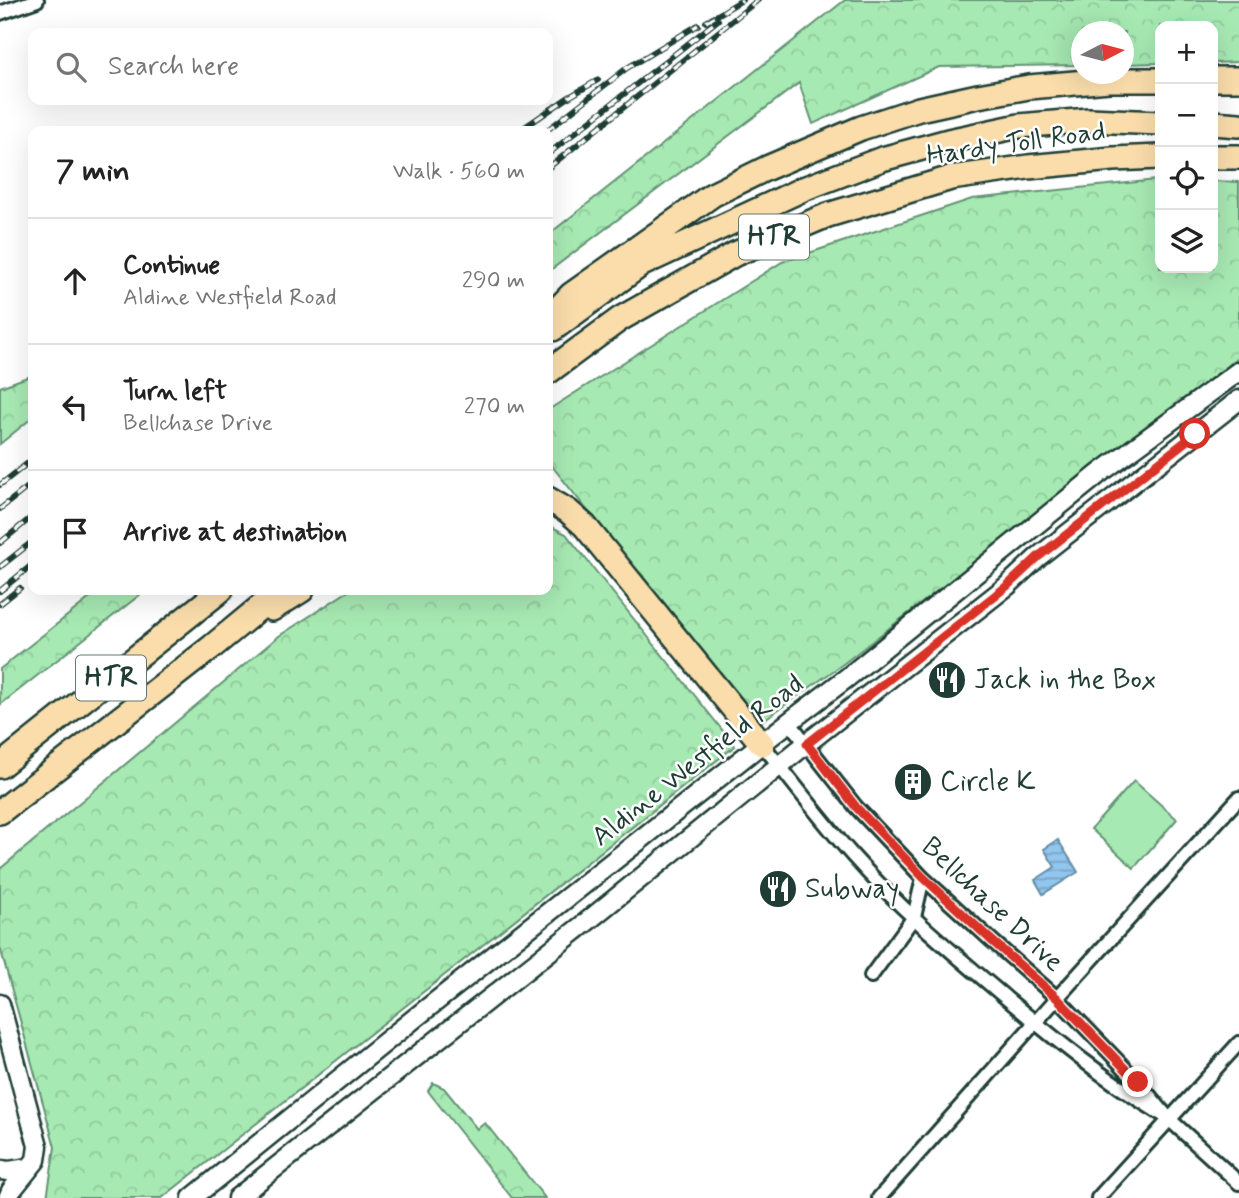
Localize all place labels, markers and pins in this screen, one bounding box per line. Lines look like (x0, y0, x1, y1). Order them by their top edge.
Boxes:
restaurant icon: Jack in the Box (926, 659, 968, 701)
place label: Jack in the Box (974, 662, 1156, 699)
building icon: Circle K (892, 761, 934, 803)
place label: Circle K (940, 764, 1036, 801)
restaurant icon: Subway (757, 868, 799, 910)
place label: Subway (805, 871, 899, 908)

